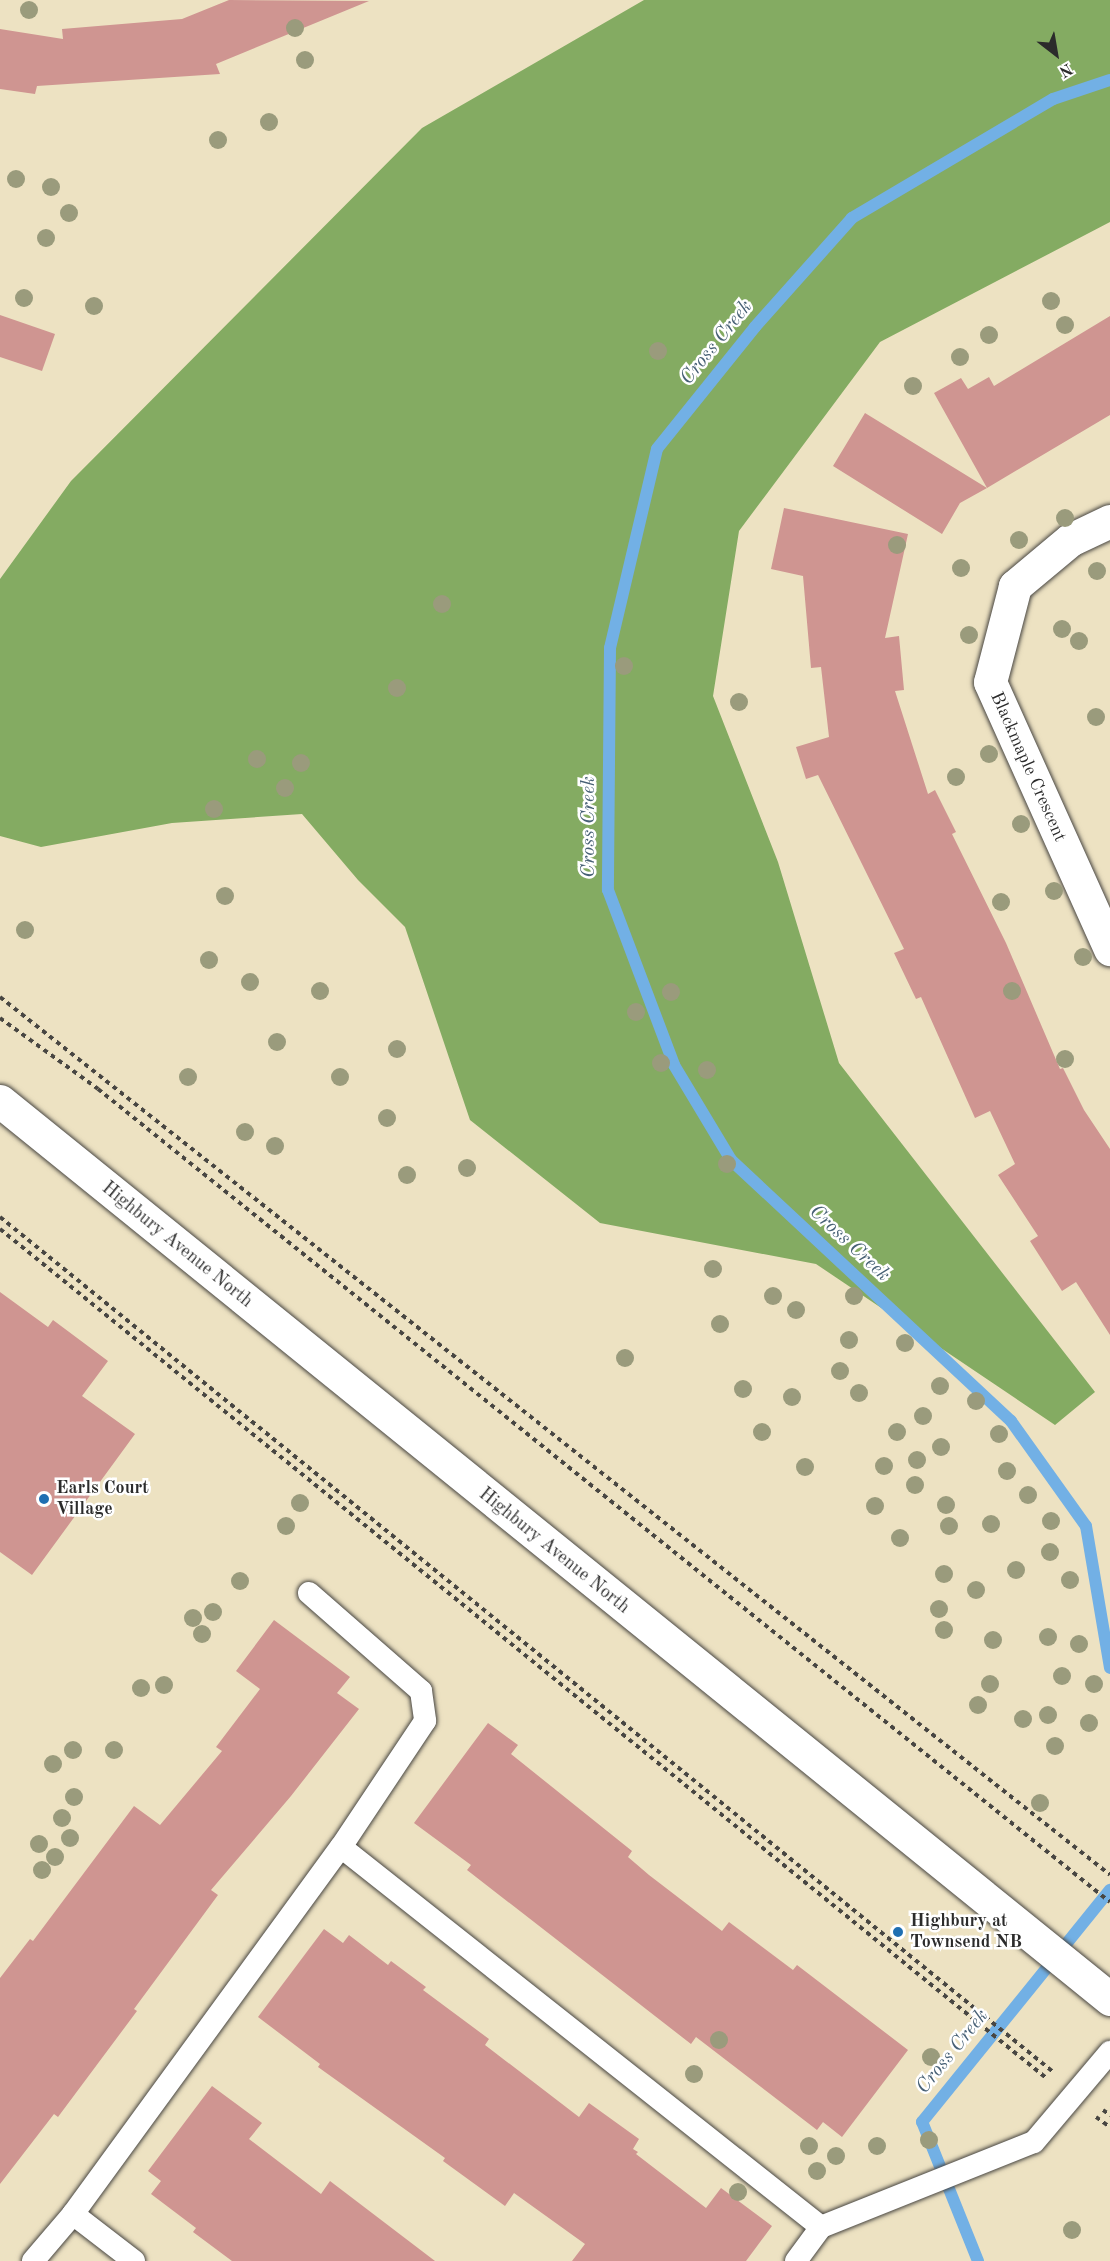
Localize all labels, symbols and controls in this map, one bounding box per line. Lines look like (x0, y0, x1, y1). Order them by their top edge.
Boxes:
north arrow (1026, 24, 1086, 84)
text: N (1056, 59, 1075, 79)
water label: Cross Creek (676, 296, 758, 390)
street label: Blackmaple Crescent (985, 689, 1071, 845)
water label: Cross Creek (577, 776, 601, 878)
street label: Highbury Avenue North (97, 1178, 257, 1312)
water label: Cross Creek (804, 1200, 894, 1288)
place label: Earls Court Village (56, 1478, 149, 1520)
street label: Highbury Avenue North (474, 1484, 634, 1618)
marker: Earls Court Village (37, 1492, 51, 1506)
place label: Highbury at Townsend NB (910, 1911, 1022, 1954)
marker: Highbury at Townsend NB (891, 1925, 905, 1939)
water label: Cross Creek (912, 2005, 994, 2099)

